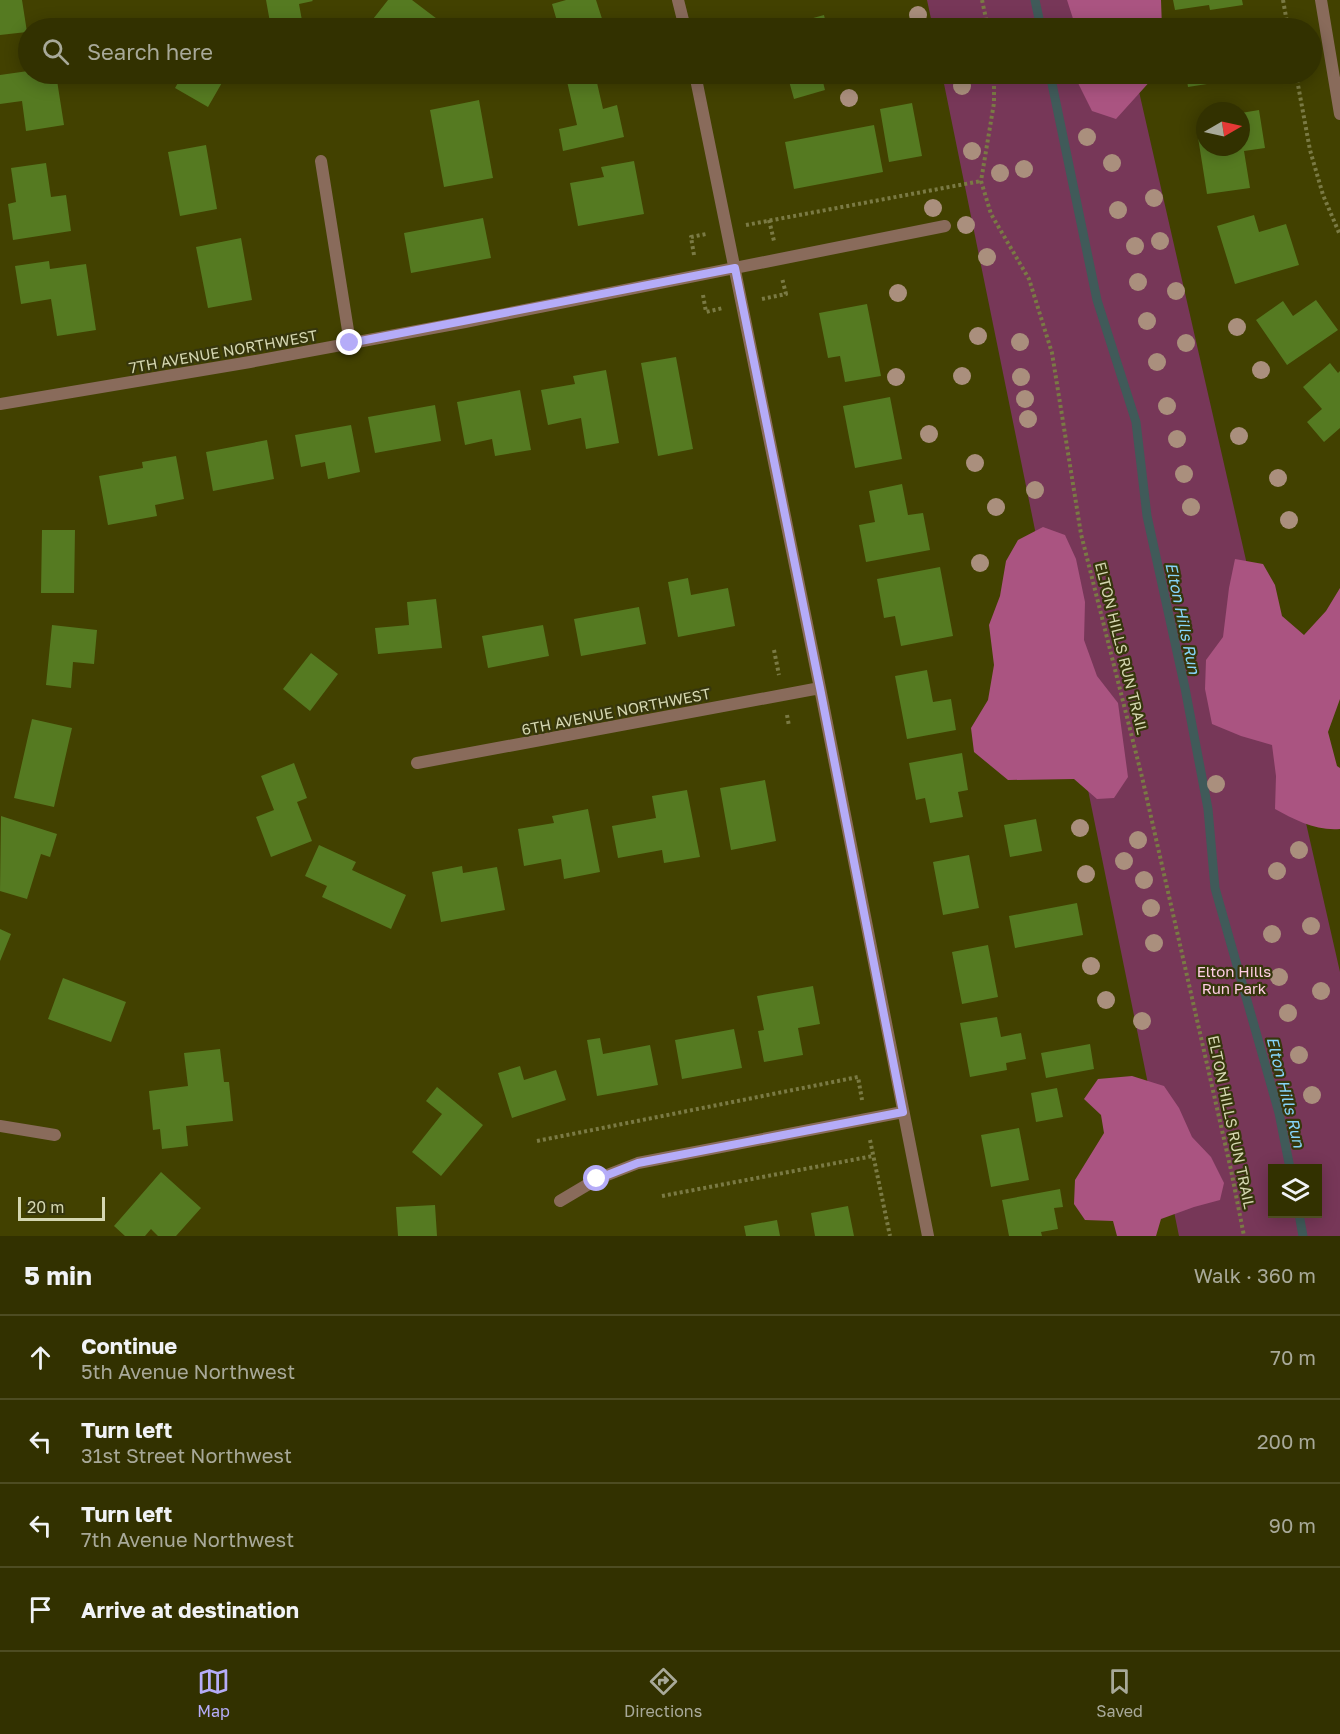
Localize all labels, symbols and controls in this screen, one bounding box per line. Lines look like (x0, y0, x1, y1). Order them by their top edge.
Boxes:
search box (18, 18, 1322, 84)
icon: search (39, 35, 72, 68)
text: Search here (87, 38, 213, 65)
north arrow (1196, 102, 1250, 156)
street label: 7TH AVENUE NORTHWEST (127, 326, 319, 376)
route end (336, 329, 362, 355)
street label: ELTON HILLS RUN TRAIL (1092, 560, 1152, 736)
water label: Elton Hills Run (1161, 560, 1205, 677)
street label: 6TH AVENUE NORTHWEST (520, 684, 712, 738)
park label: Elton Hills Run Park (1197, 962, 1271, 997)
street label: ELTON HILLS RUN TRAIL (1205, 1034, 1259, 1211)
water label: Elton Hills Run (1263, 1034, 1310, 1151)
map controls (1268, 1164, 1322, 1218)
button: layers (1268, 1164, 1322, 1218)
route start (583, 1165, 609, 1191)
scale bar (18, 1194, 105, 1222)
text: 20 m (27, 1197, 64, 1217)
text: 5 min (24, 1260, 92, 1291)
text: Walk · 360 m (1194, 1263, 1316, 1287)
text: Continue (81, 1332, 177, 1359)
icon: ahead (24, 1341, 57, 1374)
text: 70 m (1270, 1345, 1316, 1369)
text: 5th Avenue Northwest (81, 1359, 295, 1383)
text: Turn left (81, 1416, 172, 1443)
icon: left (24, 1425, 57, 1458)
text: 200 m (1257, 1429, 1316, 1453)
text: 31st Street Northwest (81, 1443, 292, 1467)
text: Turn left (81, 1500, 172, 1527)
icon: left (24, 1509, 57, 1542)
text: 90 m (1269, 1513, 1316, 1537)
text: 7th Avenue Northwest (81, 1527, 294, 1551)
icon: arrive (24, 1593, 57, 1626)
text: Arrive at destination (81, 1596, 299, 1623)
tab: Map (197, 1665, 230, 1721)
tab: Directions (624, 1665, 702, 1721)
tab: Saved (1096, 1665, 1143, 1721)

